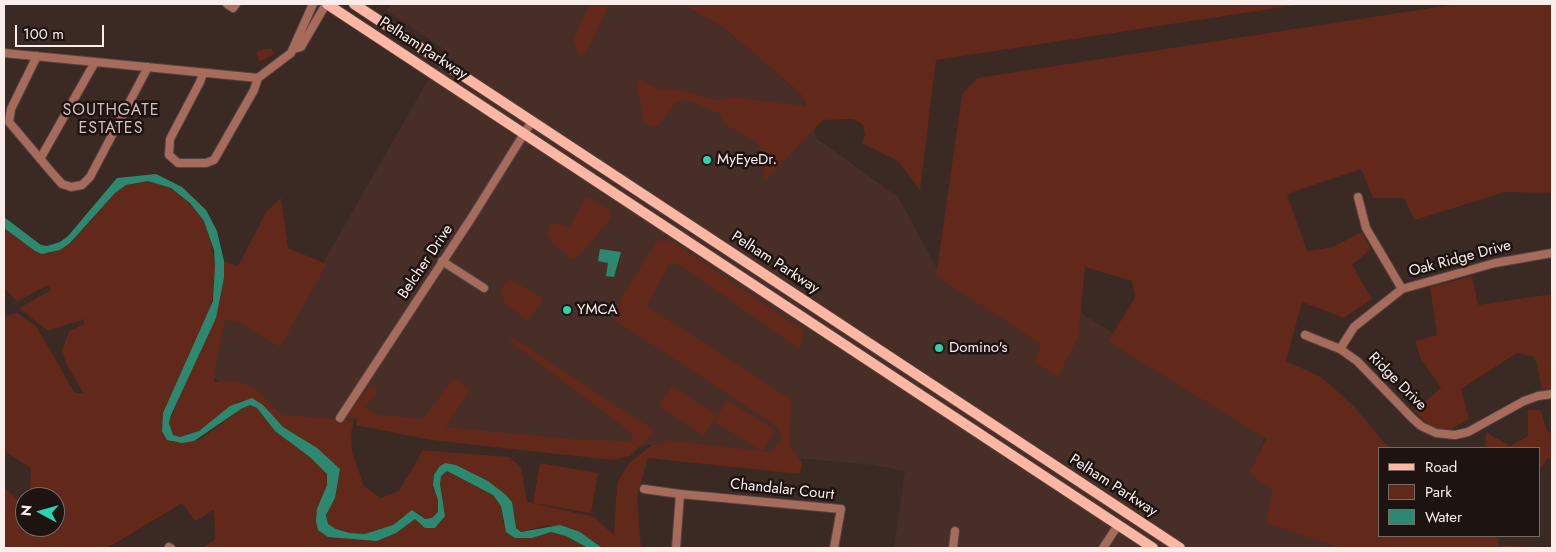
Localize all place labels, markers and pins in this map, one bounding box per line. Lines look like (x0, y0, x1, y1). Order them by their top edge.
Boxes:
place label: MyEyeDr. (717, 151, 777, 169)
marker: MyEyeDr. (701, 154, 713, 166)
place label: YMCA (577, 301, 618, 319)
marker: YMCA (561, 304, 573, 316)
place label: Domino's (949, 339, 1007, 357)
marker: Domino's (933, 342, 945, 354)

